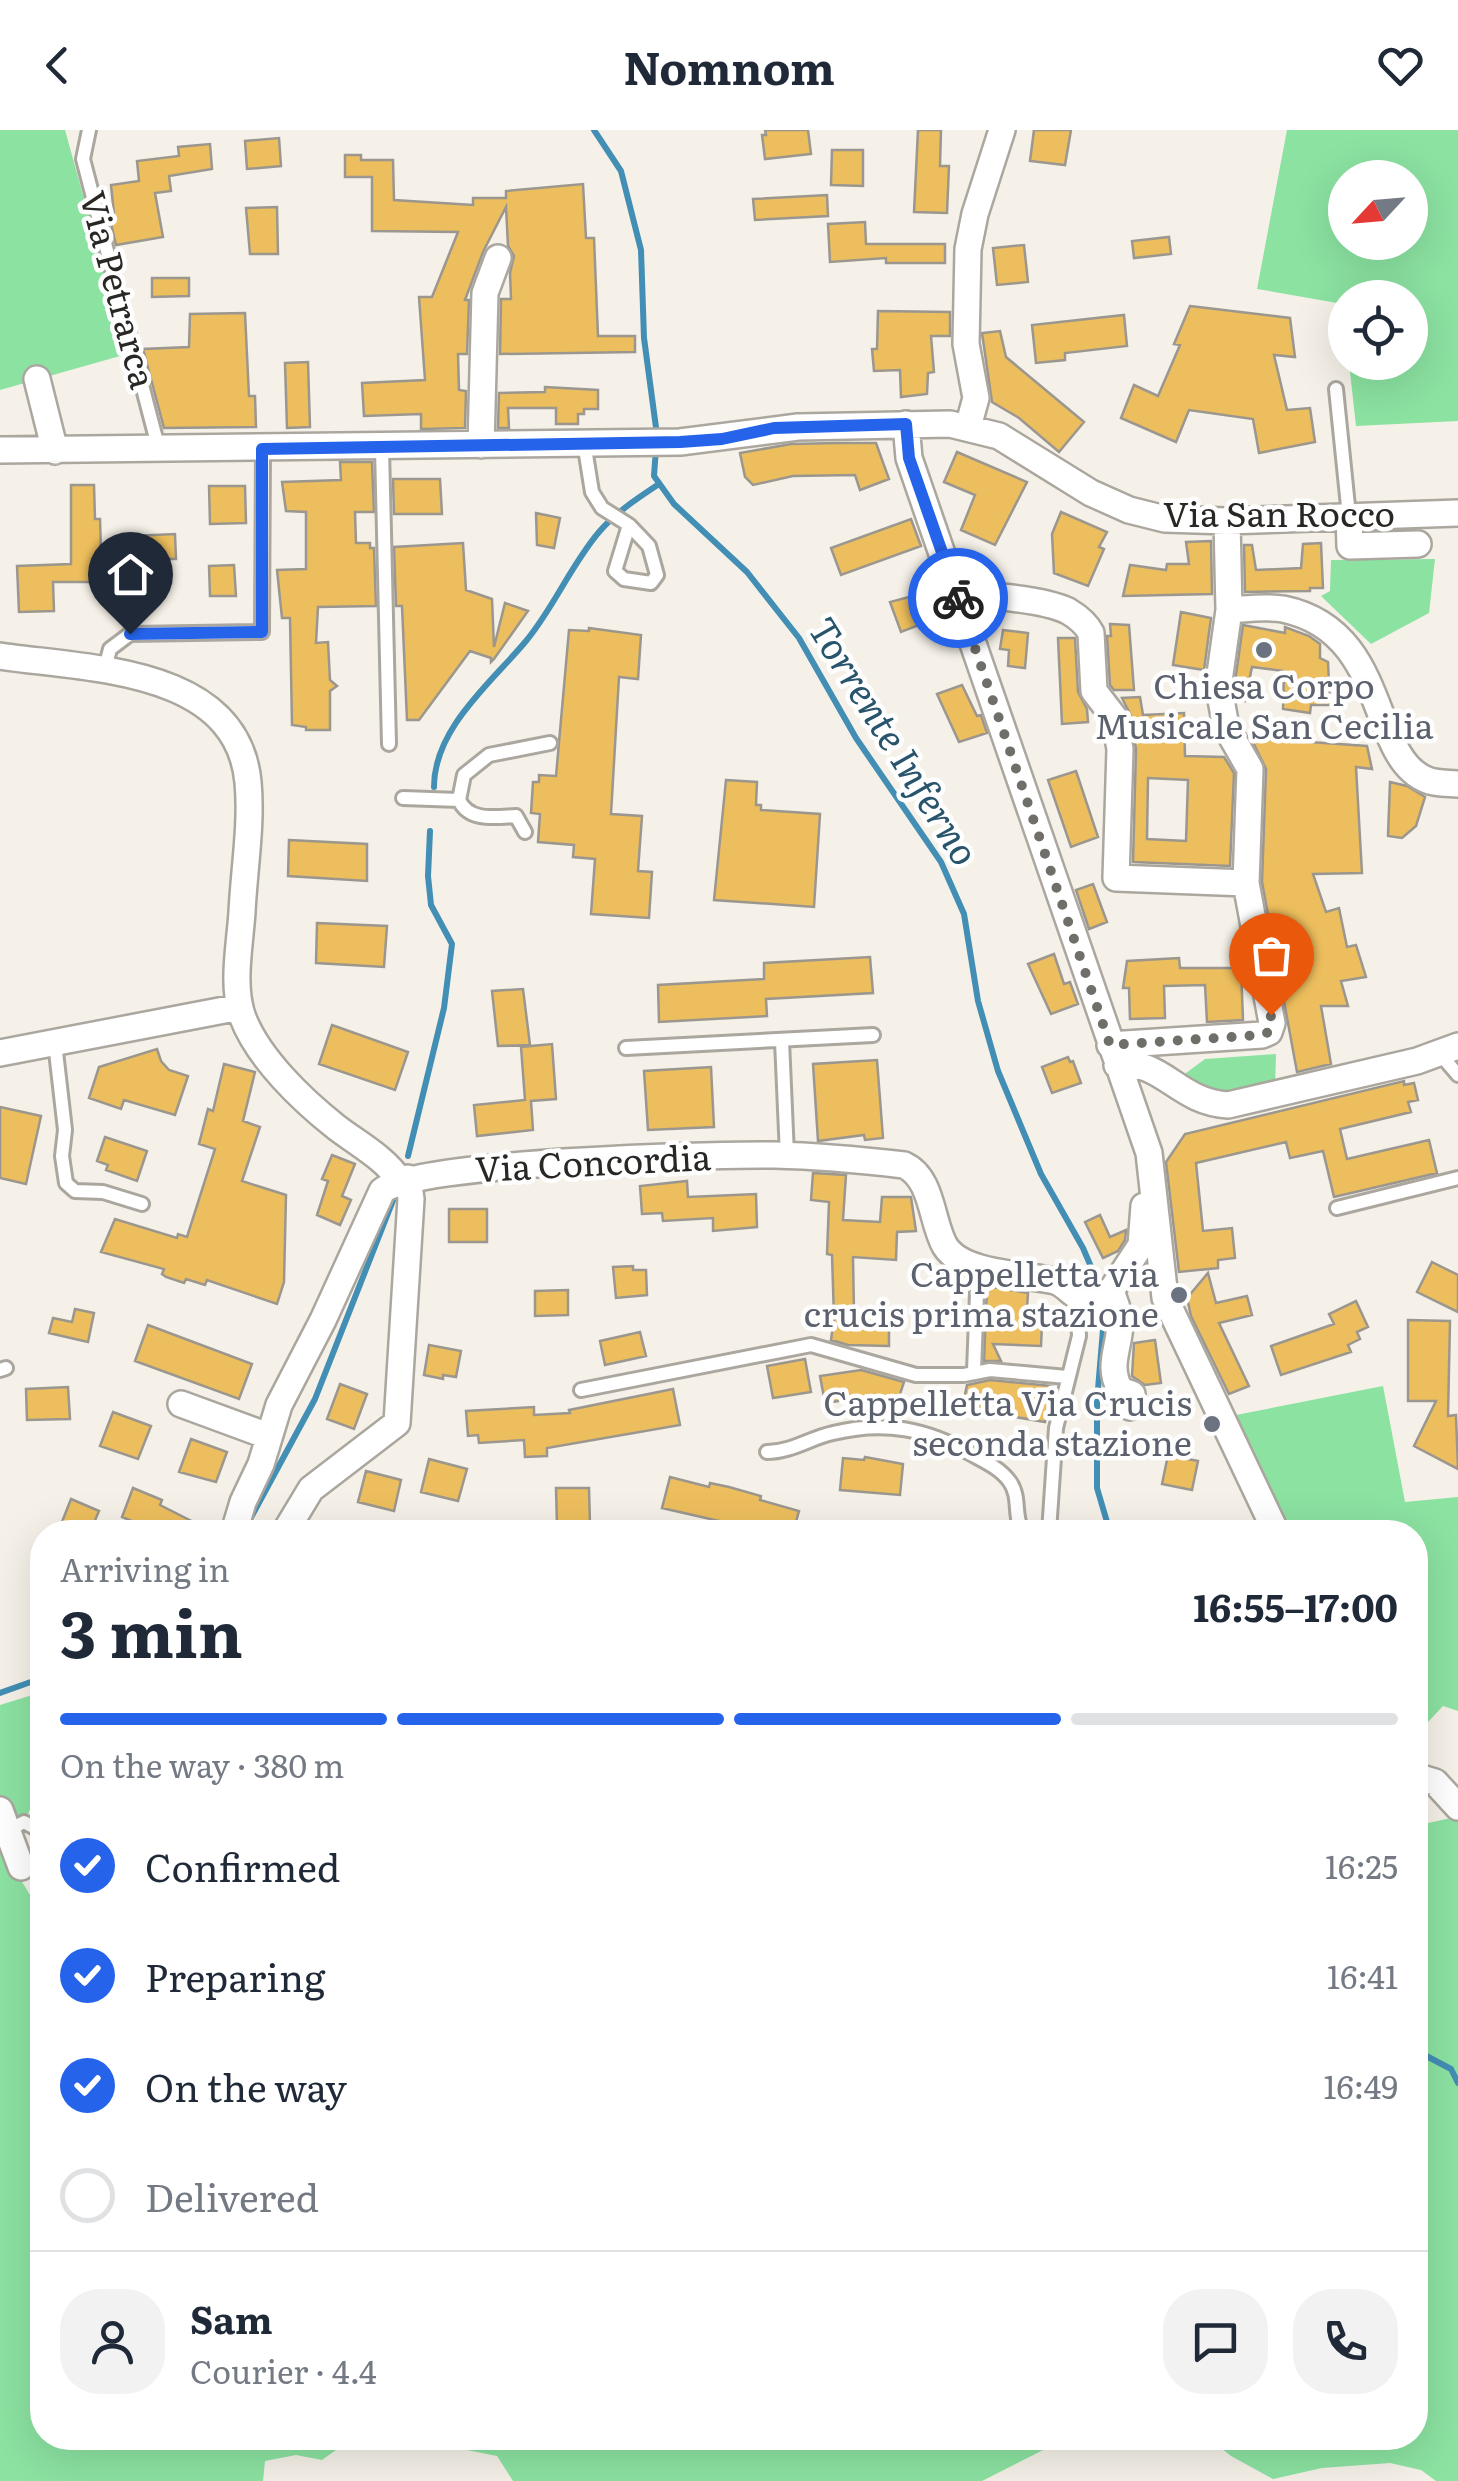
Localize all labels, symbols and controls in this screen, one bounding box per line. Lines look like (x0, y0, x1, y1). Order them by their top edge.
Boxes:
text: Nomnom (623, 32, 835, 99)
icon: back (30, 38, 85, 93)
icon: heart (1373, 38, 1428, 93)
north arrow (1328, 160, 1428, 260)
map controls (1328, 160, 1428, 380)
street label: Via Petrarca (69, 185, 171, 394)
button: locate (1328, 280, 1428, 380)
street label: Via San Rocco (1163, 486, 1395, 538)
pin (88, 532, 173, 635)
icon: home (103, 547, 158, 602)
courier (908, 548, 1008, 648)
icon: bike (931, 571, 986, 626)
water label: Torrente Inferno (797, 605, 995, 875)
marker: Chiesa Corpo Musicale San Cecilia (1253, 639, 1275, 661)
place label: Chiesa Corpo Musicale San Cecilia (1094, 658, 1434, 750)
pin (1229, 913, 1314, 1016)
icon: bag (1244, 928, 1299, 983)
street label: Via Concordia (474, 1129, 712, 1193)
place label: Cappelletta via crucis prima stazione (804, 1246, 1159, 1338)
marker: Cappelletta via crucis prima stazione (1168, 1284, 1190, 1306)
place label: Cappelletta Via Crucis seconda stazione (823, 1375, 1192, 1467)
marker: Cappelletta Via Crucis seconda stazione (1201, 1413, 1223, 1435)
text: Arriving in (60, 1544, 230, 1592)
text: 16:55–17:00 (1193, 1577, 1398, 1634)
text: 3 min (60, 1581, 243, 1678)
text: On the way · 380 m (60, 1740, 344, 1788)
text: Confirmed (145, 1837, 340, 1894)
icon: check (60, 1838, 115, 1893)
text: 16:25 (1325, 1841, 1398, 1889)
text: Preparing (145, 1947, 325, 2004)
icon: check (60, 1948, 115, 2003)
text: 16:41 (1327, 1951, 1398, 1999)
text: On the way (145, 2057, 347, 2114)
icon: check (60, 2058, 115, 2113)
text: 16:49 (1323, 2061, 1398, 2109)
text: Delivered (145, 2167, 319, 2224)
button: person (60, 2289, 165, 2394)
text: Sam (190, 2289, 273, 2346)
button: chat (1163, 2289, 1268, 2394)
button: phone (1293, 2289, 1398, 2394)
text: Courier · 4.4 (190, 2346, 377, 2394)

